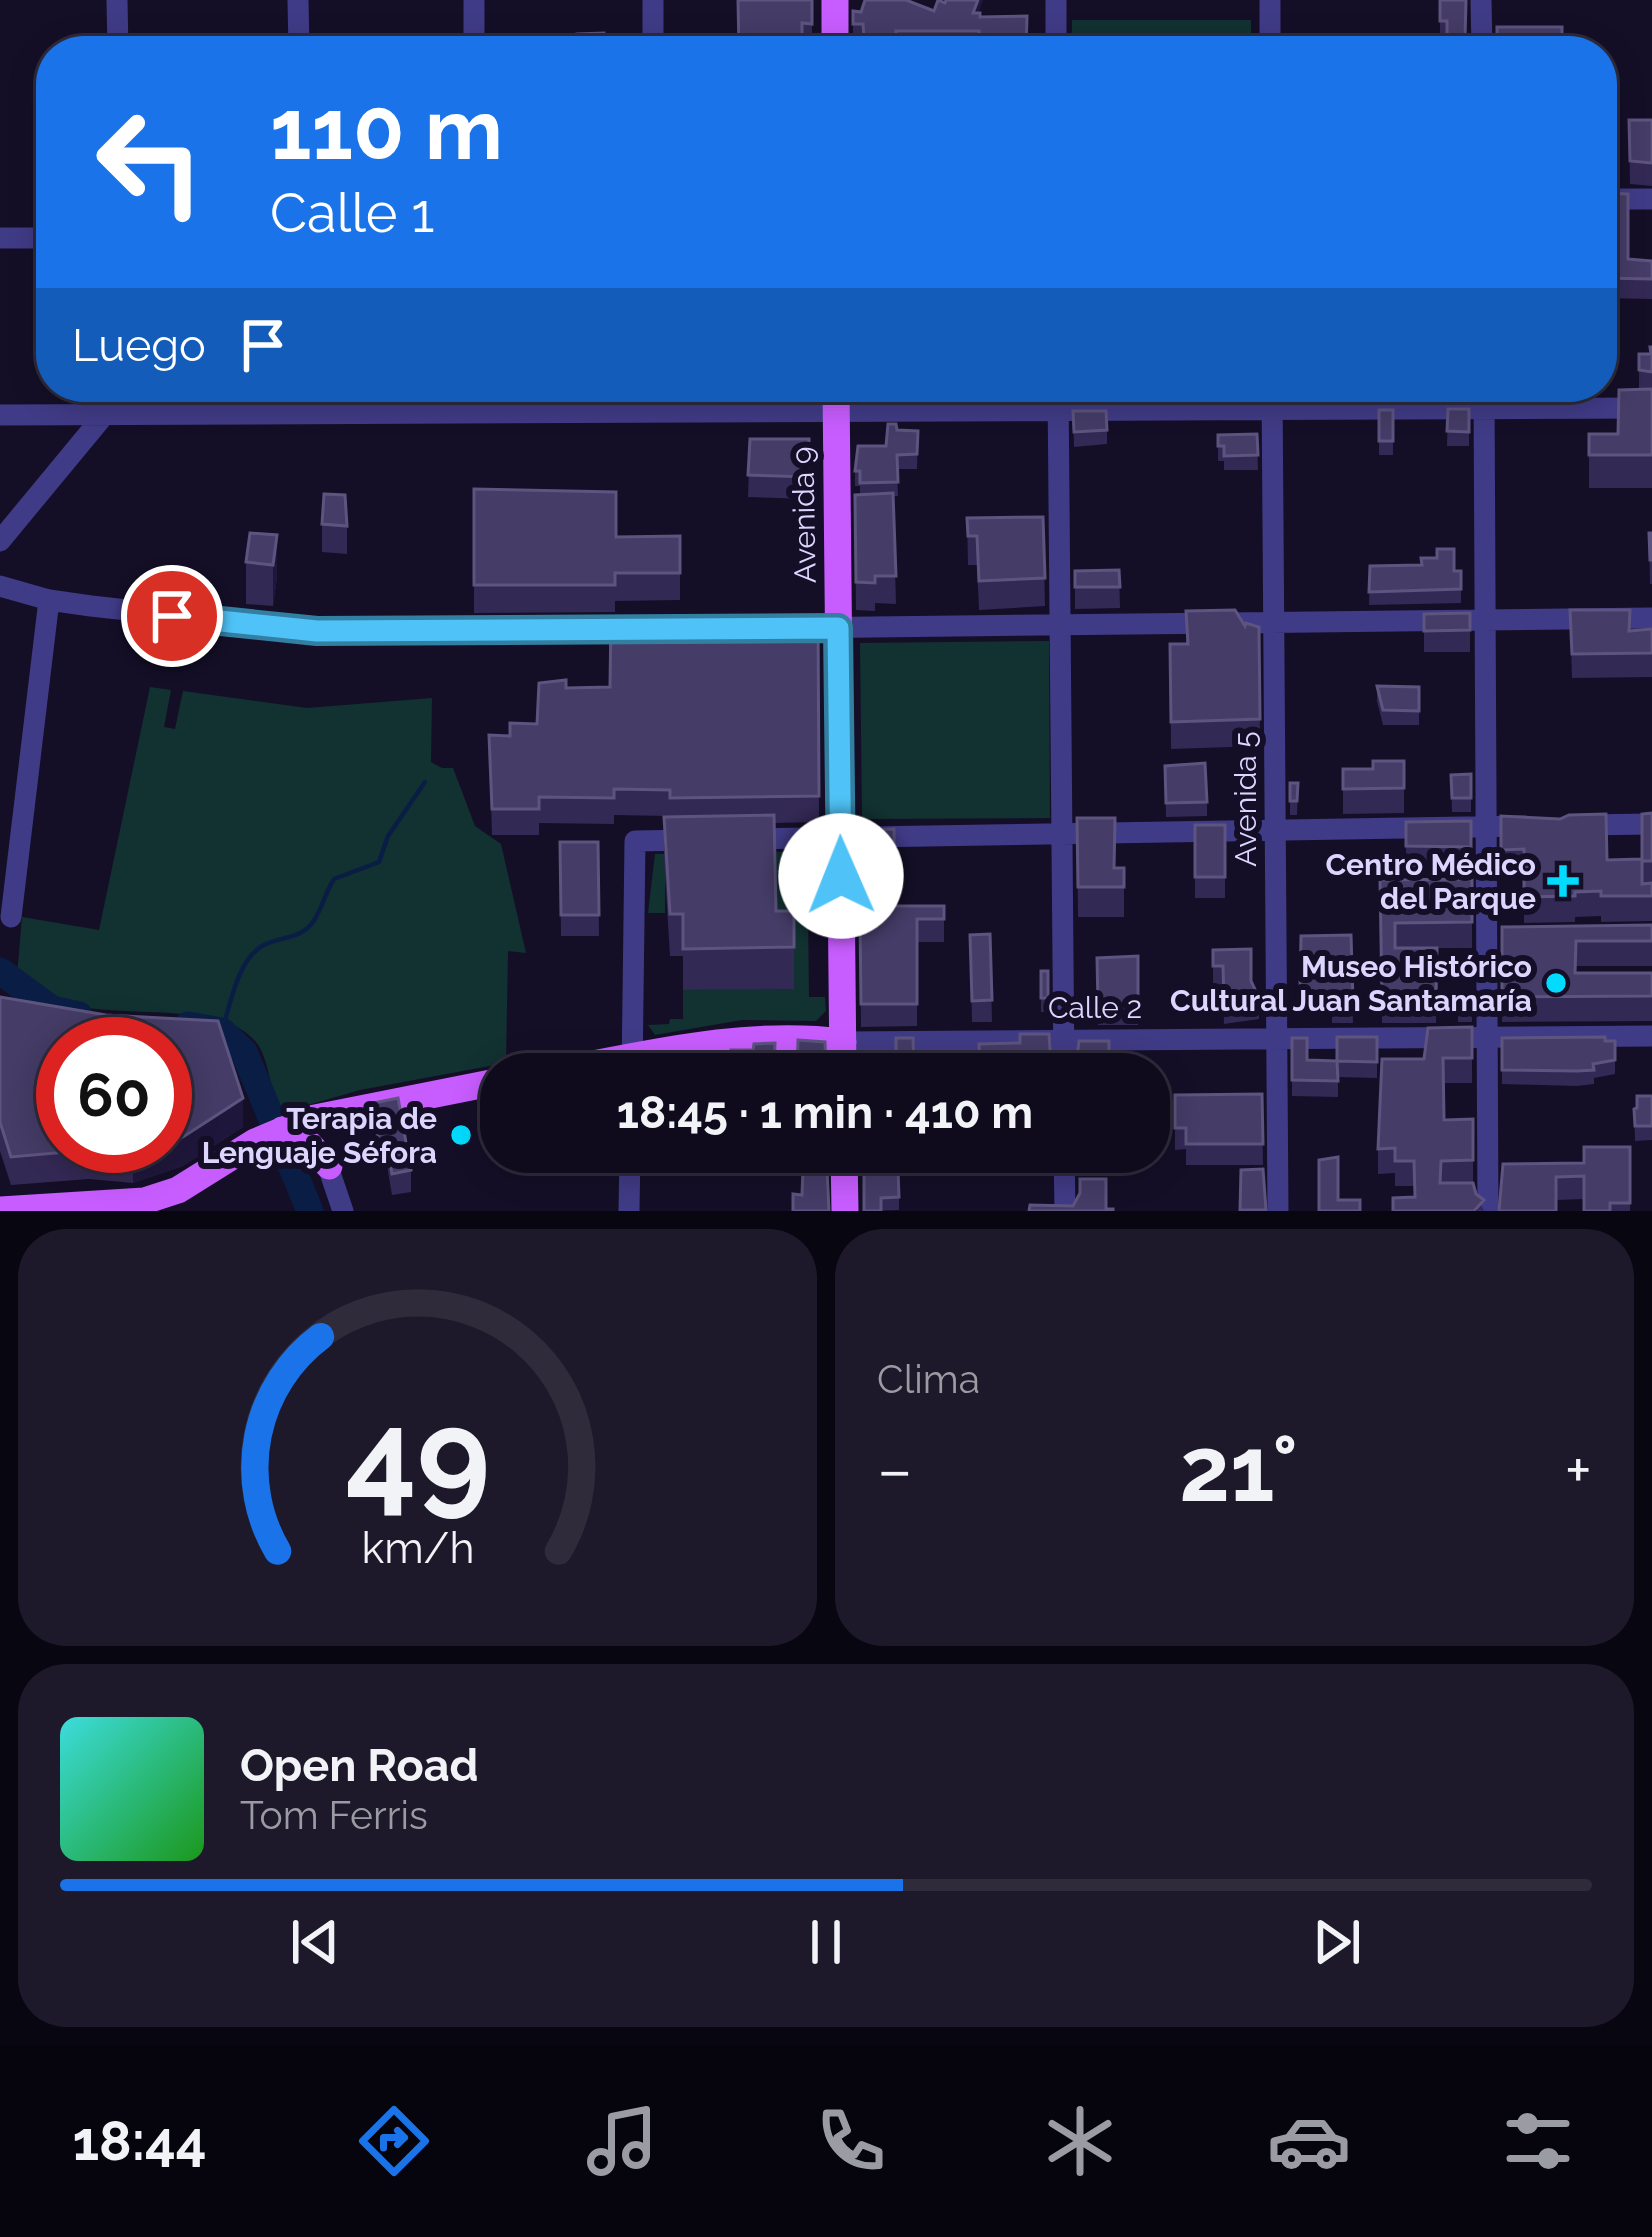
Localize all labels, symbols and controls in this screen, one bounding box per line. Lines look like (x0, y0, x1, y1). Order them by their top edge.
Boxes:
text: 110 m (270, 80, 503, 179)
icon: left (72, 84, 228, 240)
text: Calle 1 (270, 181, 434, 245)
icon: arrive (230, 312, 296, 378)
text: Luego (72, 319, 206, 372)
street label: Avenida 9 (785, 446, 823, 584)
pin (121, 565, 223, 667)
icon: arrive (139, 583, 205, 649)
street label: Avenida 5 (1228, 731, 1263, 867)
position arrow (778, 813, 904, 939)
place label: Centro Médico del Parque (1326, 847, 1536, 916)
marker: Centro Médico del Parque (1547, 865, 1579, 897)
place label: Museo Histórico Cultural Juan Santamaría (1170, 949, 1532, 1018)
marker: Museo Histórico Cultural Juan Santamaría (1543, 970, 1569, 996)
street label: Calle 2 (1048, 990, 1142, 1025)
speed limit sign: 60 (36, 1017, 192, 1173)
text: 18:45 · 1 min · 410 m (617, 1086, 1033, 1139)
place label: Terapia de Lenguaje Séfora (202, 1101, 437, 1170)
marker: Terapia de Lenguaje Séfora (448, 1122, 474, 1148)
text: Clima (877, 1356, 980, 1402)
text: 49 (345, 1383, 490, 1529)
text: 21° (1179, 1416, 1298, 1522)
text: − (877, 1431, 913, 1508)
text: + (1565, 1431, 1592, 1508)
text: km/h (361, 1522, 474, 1572)
text: Open Road (240, 1739, 479, 1792)
text: Tom Ferris (240, 1792, 428, 1838)
icon: previous (282, 1909, 348, 1975)
icon: pause (793, 1909, 859, 1975)
icon: next (1304, 1909, 1370, 1975)
icon: directions (352, 2099, 436, 2183)
icon: music (580, 2099, 664, 2183)
icon: phone (809, 2099, 893, 2183)
icon: climate (1038, 2099, 1122, 2183)
icon: car (1267, 2099, 1351, 2183)
icon: filters (1496, 2099, 1580, 2183)
text: 18:44 (72, 2109, 207, 2173)

